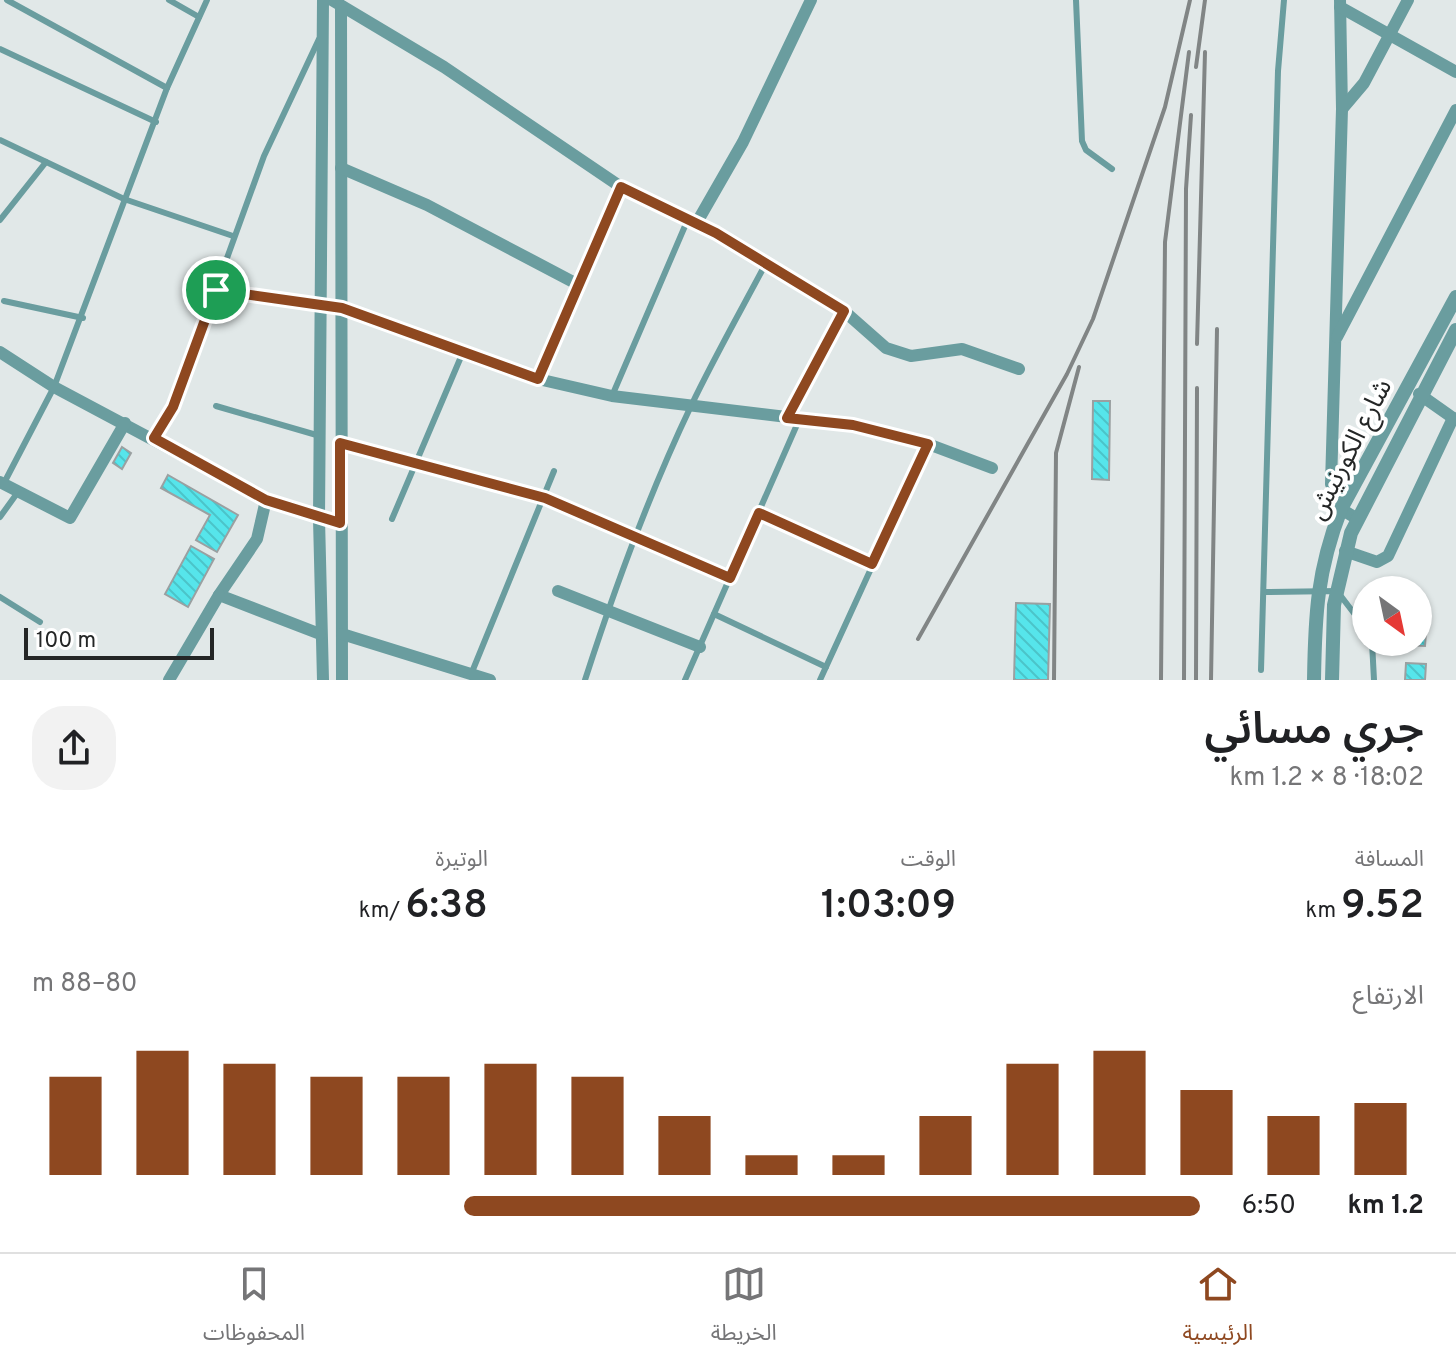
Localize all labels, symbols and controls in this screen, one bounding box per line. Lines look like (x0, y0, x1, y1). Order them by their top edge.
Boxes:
pin (182, 256, 250, 324)
icon: arrive (194, 268, 238, 312)
street label: شارع الكورنيش (1302, 374, 1401, 526)
north arrow (1352, 576, 1432, 656)
map controls (1352, 576, 1432, 656)
scale bar (24, 624, 214, 660)
text: 100 m (36, 628, 96, 655)
text: جري مسائي (1205, 704, 1424, 760)
button: share (32, 706, 116, 790)
text: 18:02 · 8 × 1.2 km (1229, 762, 1424, 795)
text: الوتيرة (435, 847, 488, 874)
text: الوقت (901, 847, 956, 874)
text: المسافة (1355, 847, 1424, 874)
text: 6:38 (405, 882, 488, 932)
text: 1:03:09 (821, 882, 956, 932)
text: 9.52 (1341, 882, 1424, 932)
text: /km (359, 898, 405, 925)
text: km (1306, 898, 1341, 925)
text: 80–88 m (32, 968, 138, 1001)
text: الارتفاع (1353, 981, 1424, 1014)
text: 6:50 (1242, 1190, 1296, 1223)
text: 1.2 km (1347, 1190, 1424, 1223)
tab: المحفوظات (203, 1262, 305, 1356)
tab: الخريطة (711, 1262, 777, 1356)
tab: الرئيسية (1182, 1262, 1253, 1356)

